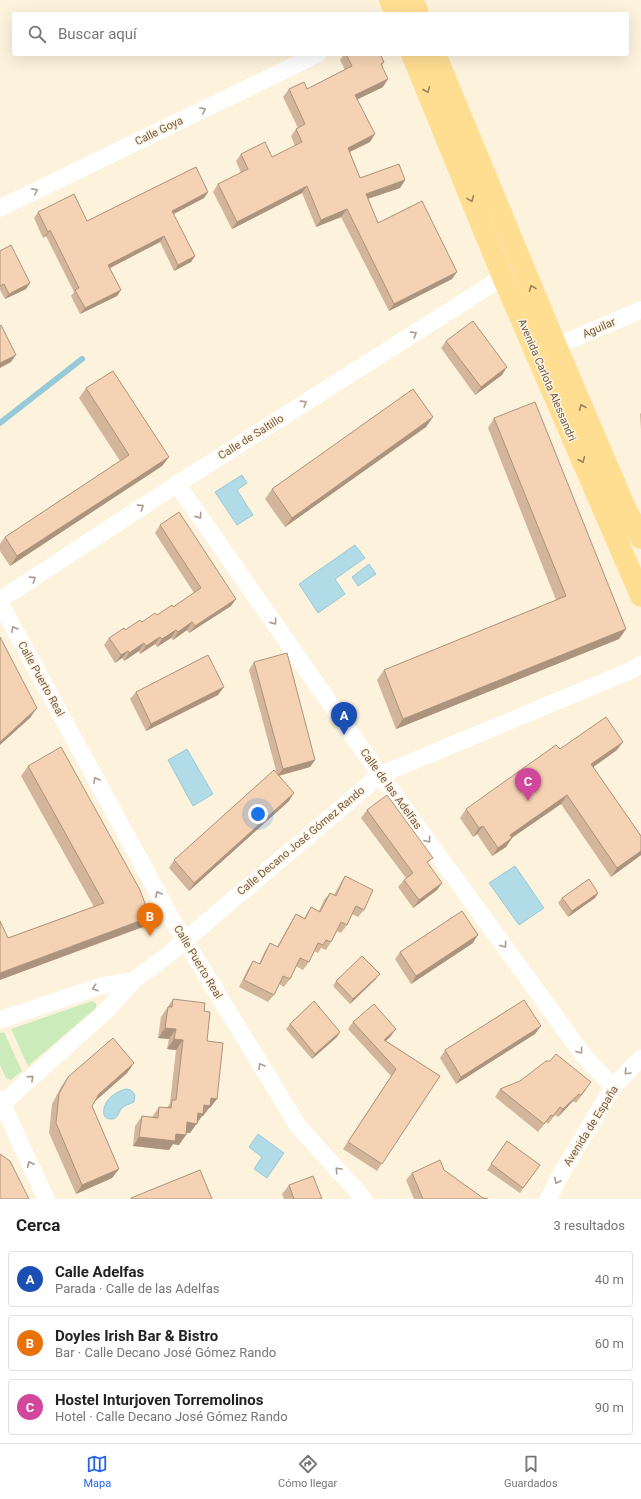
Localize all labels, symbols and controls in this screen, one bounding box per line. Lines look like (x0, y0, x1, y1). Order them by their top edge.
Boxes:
search box (12, 12, 629, 56)
icon: search (26, 23, 48, 45)
text: Buscar aquí (58, 25, 137, 43)
one-way arrow (422, 86, 430, 94)
one-way arrow (198, 107, 206, 115)
street label: Calle Goya (133, 114, 185, 148)
one-way arrow (31, 188, 38, 196)
one-way arrow (467, 195, 475, 202)
one-way arrow (528, 284, 536, 291)
street label: Aguilar (581, 315, 618, 341)
street label: Avenida Carlota Alessandri (515, 317, 579, 443)
one-way arrow (410, 331, 417, 339)
one-way arrow (300, 401, 307, 408)
one-way arrow (579, 404, 587, 412)
street label: Calle de Saltillo (216, 412, 286, 462)
one-way arrow (577, 457, 585, 464)
one-way arrow (137, 504, 144, 512)
one-way arrow (194, 512, 202, 519)
one-way arrow (28, 576, 35, 583)
one-way arrow (269, 618, 276, 625)
one-way arrow (11, 625, 19, 633)
street label: Calle Puerto Real (15, 639, 67, 719)
pin: A (331, 702, 357, 735)
street label: Calle de las Adelfas (357, 746, 425, 832)
pin: C (515, 768, 541, 801)
one-way arrow (93, 777, 101, 784)
street label: Calle Decano José Gómez Rando (235, 784, 367, 898)
your location (248, 804, 268, 824)
one-way arrow (423, 836, 431, 843)
one-way arrow (155, 891, 163, 898)
pin: B (137, 903, 163, 936)
street label: Calle Puerto Real (171, 923, 225, 1001)
one-way arrow (499, 941, 506, 948)
one-way arrow (92, 983, 99, 992)
one-way arrow (575, 1046, 582, 1053)
one-way arrow (258, 1063, 266, 1070)
one-way arrow (624, 1067, 632, 1075)
one-way arrow (26, 1075, 34, 1083)
street label: Avenida de España (561, 1083, 621, 1169)
one-way arrow (26, 1160, 34, 1167)
one-way arrow (335, 1167, 343, 1175)
one-way arrow (555, 1177, 562, 1184)
text: Cerca (16, 1215, 60, 1235)
text: 3 resultados (553, 1218, 625, 1233)
text: Calle Adelfas (55, 1263, 144, 1281)
text: A (26, 1272, 34, 1287)
text: 40 m (595, 1272, 624, 1287)
text: Parada · Calle de las Adelfas (55, 1281, 219, 1296)
text: Doyles Irish Bar & Bistro (55, 1327, 218, 1345)
text: B (26, 1336, 34, 1351)
text: 60 m (595, 1336, 624, 1351)
text: Bar · Calle Decano José Gómez Rando (55, 1345, 276, 1360)
text: Hostel Inturjoven Torremolinos (55, 1391, 263, 1409)
text: C (26, 1400, 34, 1415)
text: 90 m (595, 1400, 624, 1415)
text: Hotel · Calle Decano José Gómez Rando (55, 1409, 288, 1424)
tab: Mapa (83, 1453, 111, 1490)
tab: Cómo llegar (278, 1453, 337, 1490)
tab: Guardados (504, 1453, 558, 1490)

